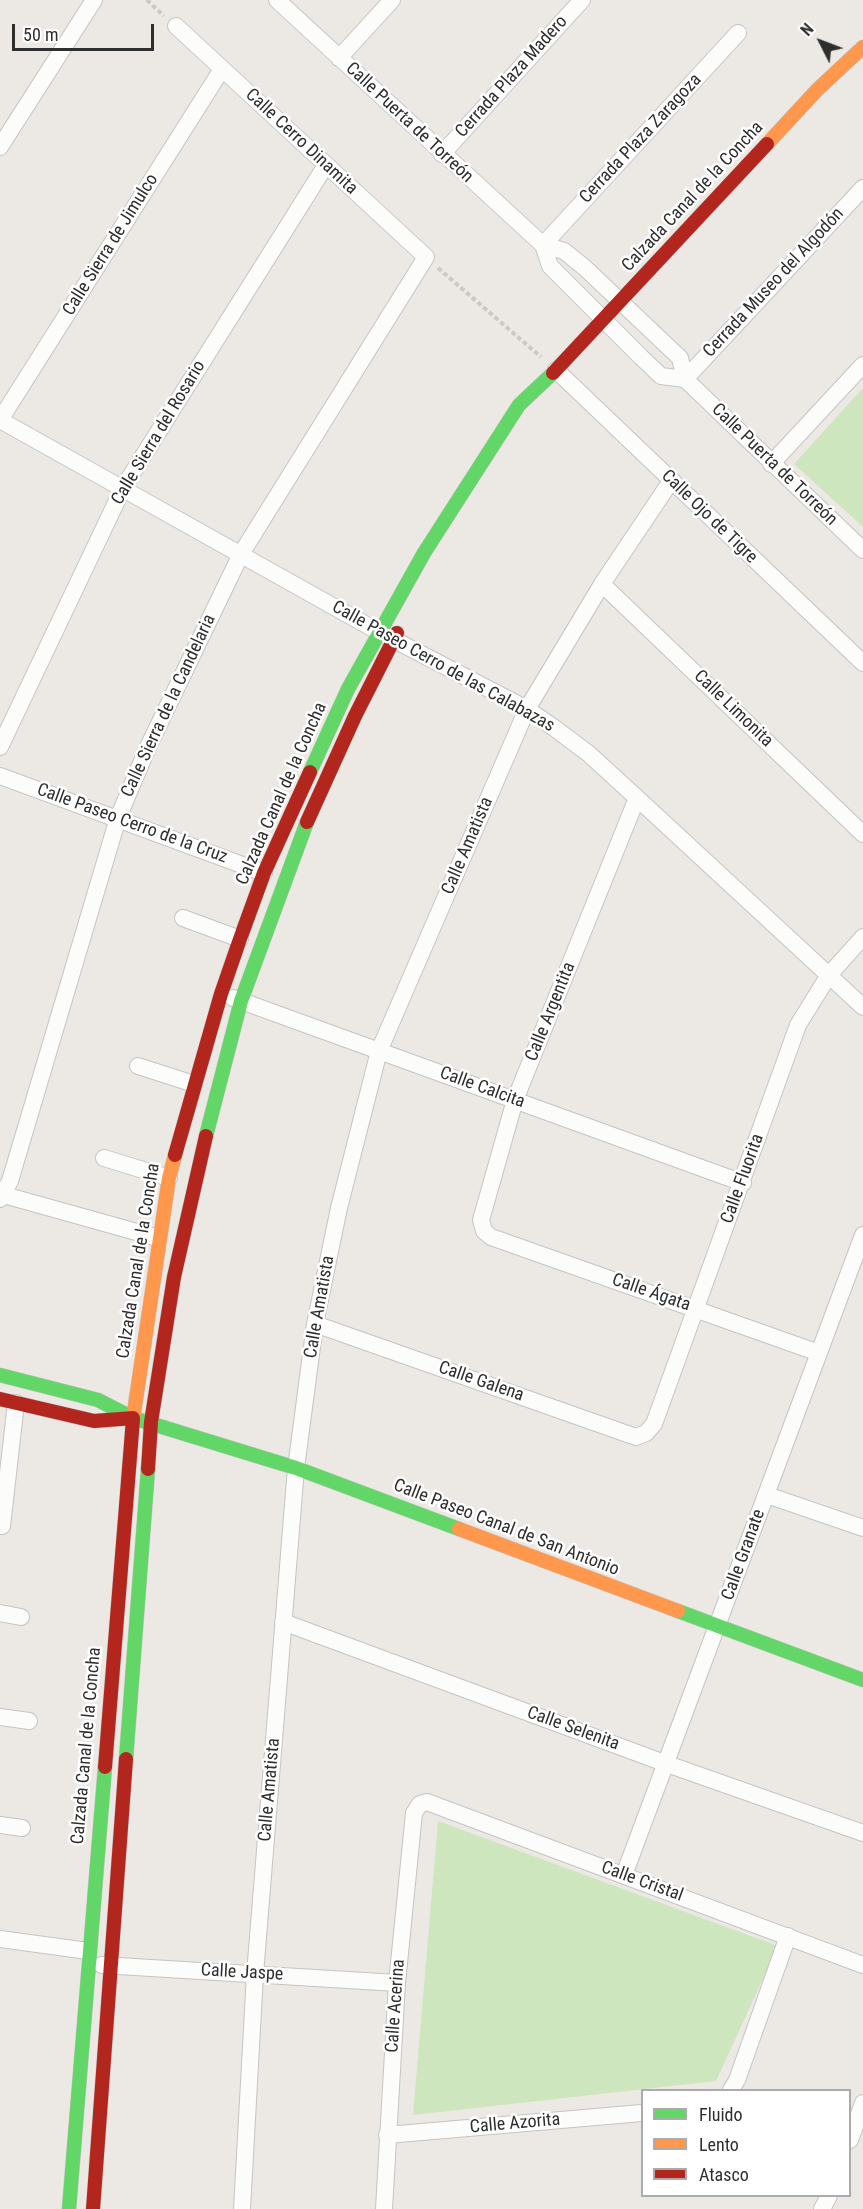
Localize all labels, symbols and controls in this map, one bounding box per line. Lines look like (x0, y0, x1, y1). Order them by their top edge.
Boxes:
street label: Cerrada Plaza Madero (451, 11, 573, 143)
scale bar (15, 12, 158, 50)
north arrow (791, 12, 851, 72)
text: N (797, 20, 818, 40)
text: 50 m (23, 24, 58, 45)
street label: Calle Puerta de Torreón (341, 58, 477, 188)
street label: Cerrada Plaza Zaragoza (575, 70, 707, 208)
street label: Calle Cerro Dinamita (240, 84, 362, 200)
street label: Calzada Canal de la Concha (618, 117, 768, 277)
street label: Calle Sierra de Jimulco (59, 170, 163, 320)
street label: Cerrada Museo del Algodón (699, 204, 849, 362)
street label: Calle Sierra del Rosario (107, 357, 211, 509)
street label: Calle Puerta de Torreón (707, 399, 841, 531)
street label: Calle Ojo de Tigre (656, 466, 762, 568)
street label: Calle Paseo Cerro de las Calabazas (328, 597, 558, 737)
street label: Calle Sierra de la Candelaria (117, 611, 221, 801)
street label: Calle Limonita (689, 666, 777, 752)
street label: Calzada Canal de la Concha (232, 699, 332, 889)
street label: Calle Paseo Cerro de la Cruz (34, 779, 230, 869)
street label: Calle Amatista (438, 794, 498, 898)
street label: Calle Argentita (521, 959, 581, 1065)
street label: Calle Calcita (436, 1063, 528, 1113)
street label: Calle Fluorita (717, 1131, 769, 1227)
street label: Calzada Canal de la Concha (113, 1162, 165, 1360)
street label: Calle Amatista (300, 1254, 340, 1360)
street label: Calle Ágata (609, 1270, 693, 1316)
street label: Calle Galena (435, 1357, 527, 1407)
street label: Calle Paseo Canal de San Antonio (390, 1475, 622, 1581)
street label: Calle Granate (718, 1507, 770, 1603)
street label: Calzada Canal de la Concha (68, 1647, 106, 1845)
street label: Calle Selenita (524, 1702, 622, 1756)
street label: Calle Amatista (255, 1737, 285, 1843)
street label: Calle Cristal (598, 1857, 686, 1907)
street label: Calle Acerina (382, 1958, 410, 2054)
street label: Calle Jaspe (200, 1960, 284, 1986)
legend (641, 2089, 851, 2197)
text: Fluido (699, 2104, 743, 2125)
street label: Calle Azorita (469, 2109, 561, 2139)
text: Lento (699, 2134, 739, 2155)
text: Atasco (699, 2164, 749, 2185)

